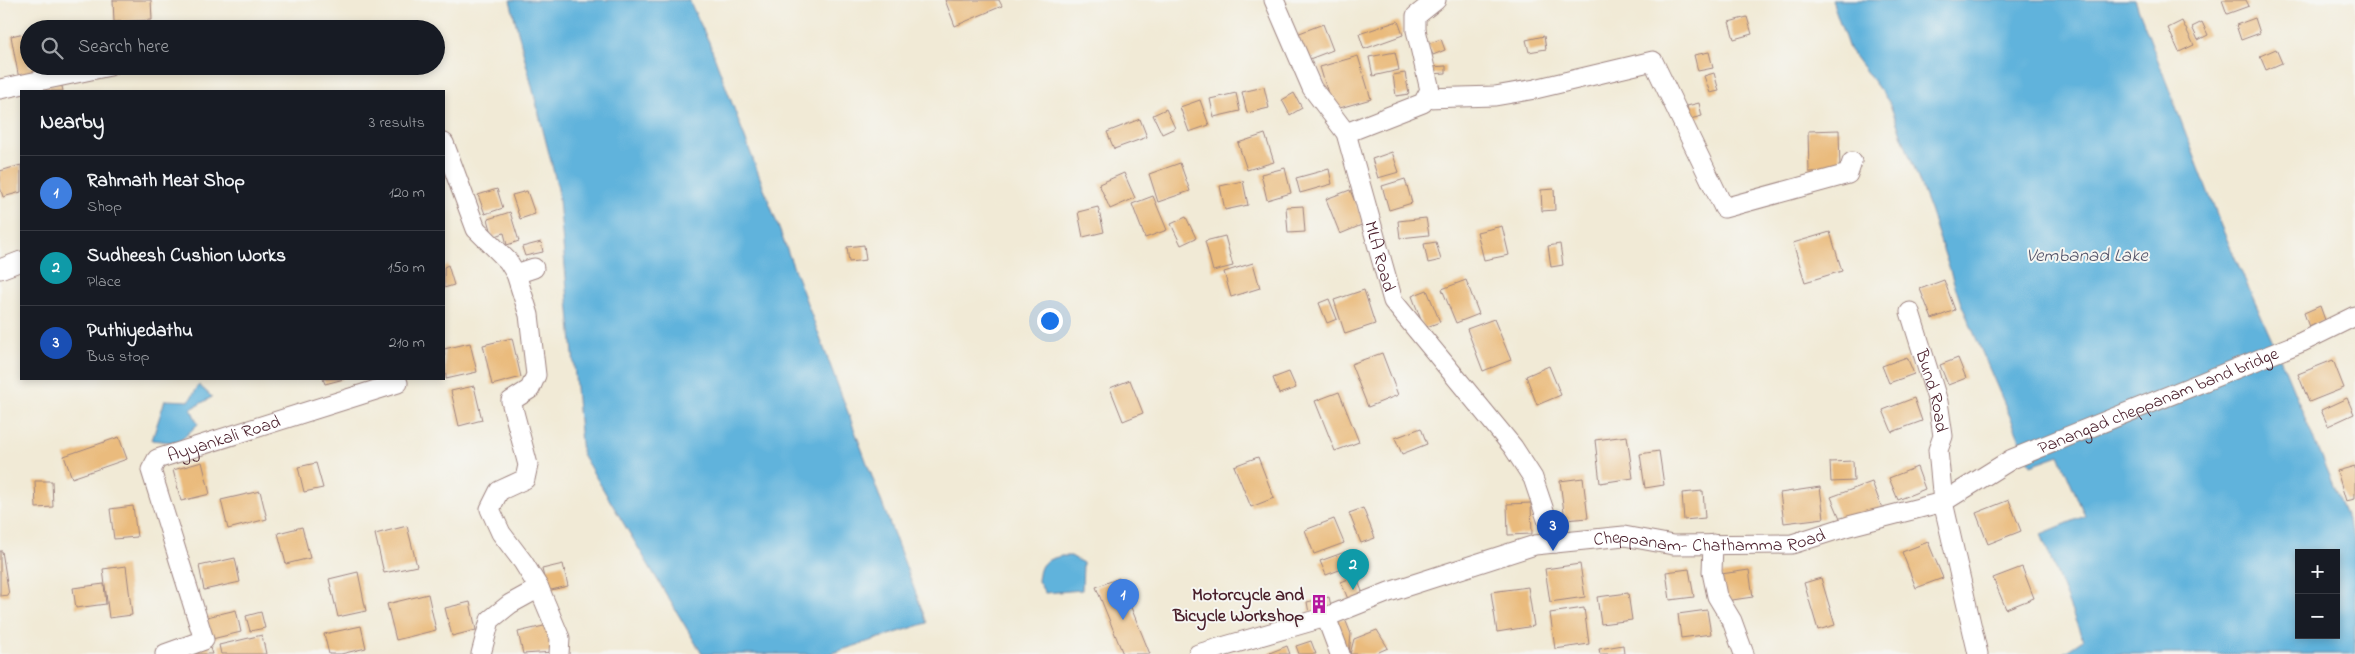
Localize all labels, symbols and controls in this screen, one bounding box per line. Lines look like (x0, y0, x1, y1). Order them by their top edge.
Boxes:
search box (20, 20, 445, 75)
icon: search (38, 34, 66, 62)
text: Search here (78, 34, 169, 61)
text: Nearby (40, 108, 104, 138)
text: 3 results (369, 111, 425, 135)
text: Rahmath Meat Shop (87, 168, 245, 195)
text: 1 (53, 181, 59, 205)
text: 120 m (389, 181, 425, 205)
text: Shop (87, 195, 122, 219)
street label: MLA Road (1356, 218, 1401, 295)
text: Sudheesh Cushion Works (87, 243, 286, 270)
water label: Vembanad Lake (2026, 243, 2149, 270)
text: 2 (52, 256, 60, 280)
text: 150 m (387, 256, 425, 280)
text: Place (87, 270, 121, 294)
your location (1037, 308, 1063, 334)
text: Puthiyedathu (87, 318, 193, 345)
text: 3 (53, 331, 59, 355)
text: 210 m (389, 331, 425, 355)
street label: Panangad cheppanam band bridge (2034, 341, 2284, 462)
text: Bus stop (87, 345, 150, 369)
street label: Bund Road (1907, 345, 1953, 434)
street label: Ayyankali Road (164, 410, 284, 470)
pin: 3 (1537, 510, 1569, 551)
street label: Cheppanam- Chathamma Road (1592, 523, 1829, 560)
pin: 2 (1337, 549, 1369, 590)
map controls (2295, 549, 2340, 639)
button: + (2295, 549, 2340, 594)
pin: 1 (1107, 579, 1139, 620)
place label: Motorcycle and Bicycle Workshop (1172, 583, 1305, 631)
building icon: Motorcycle and Bicycle Workshop (1308, 593, 1330, 615)
button: − (2295, 594, 2340, 639)

